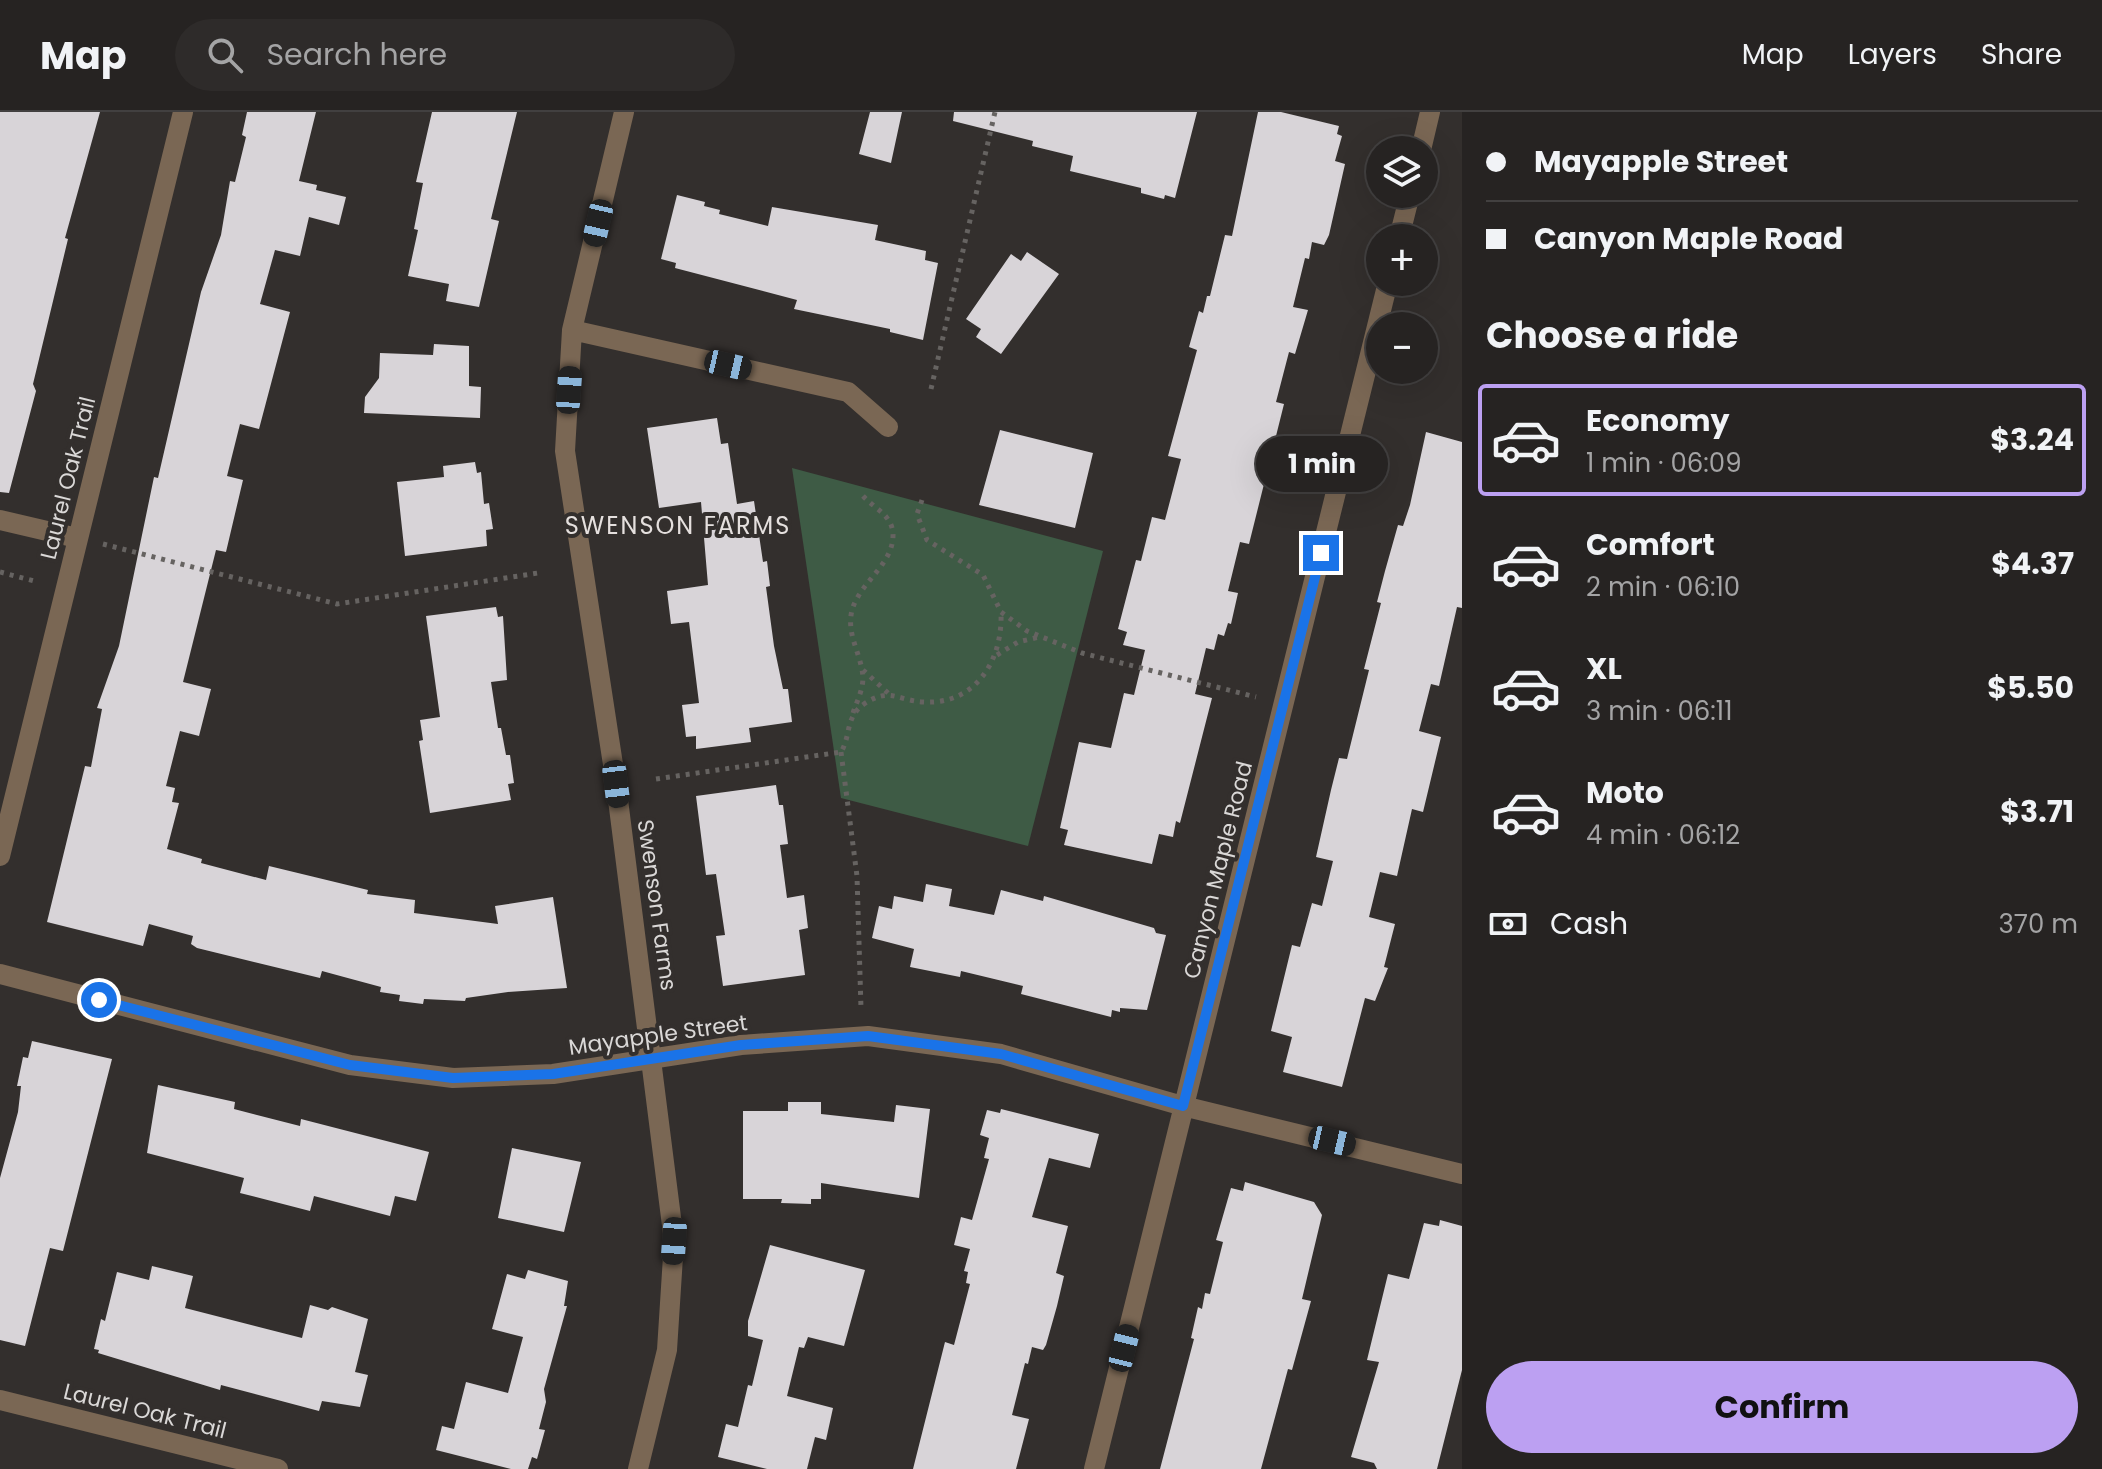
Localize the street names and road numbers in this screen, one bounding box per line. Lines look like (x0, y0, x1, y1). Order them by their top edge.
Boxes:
street label: Laurel Oak Trail (33, 393, 103, 563)
street label: Canyon Maple Road (1176, 758, 1260, 982)
street label: Swenson Farms (630, 817, 684, 993)
street label: Mayapple Street (567, 1007, 749, 1063)
street label: Laurel Oak Trail (60, 1376, 230, 1446)

